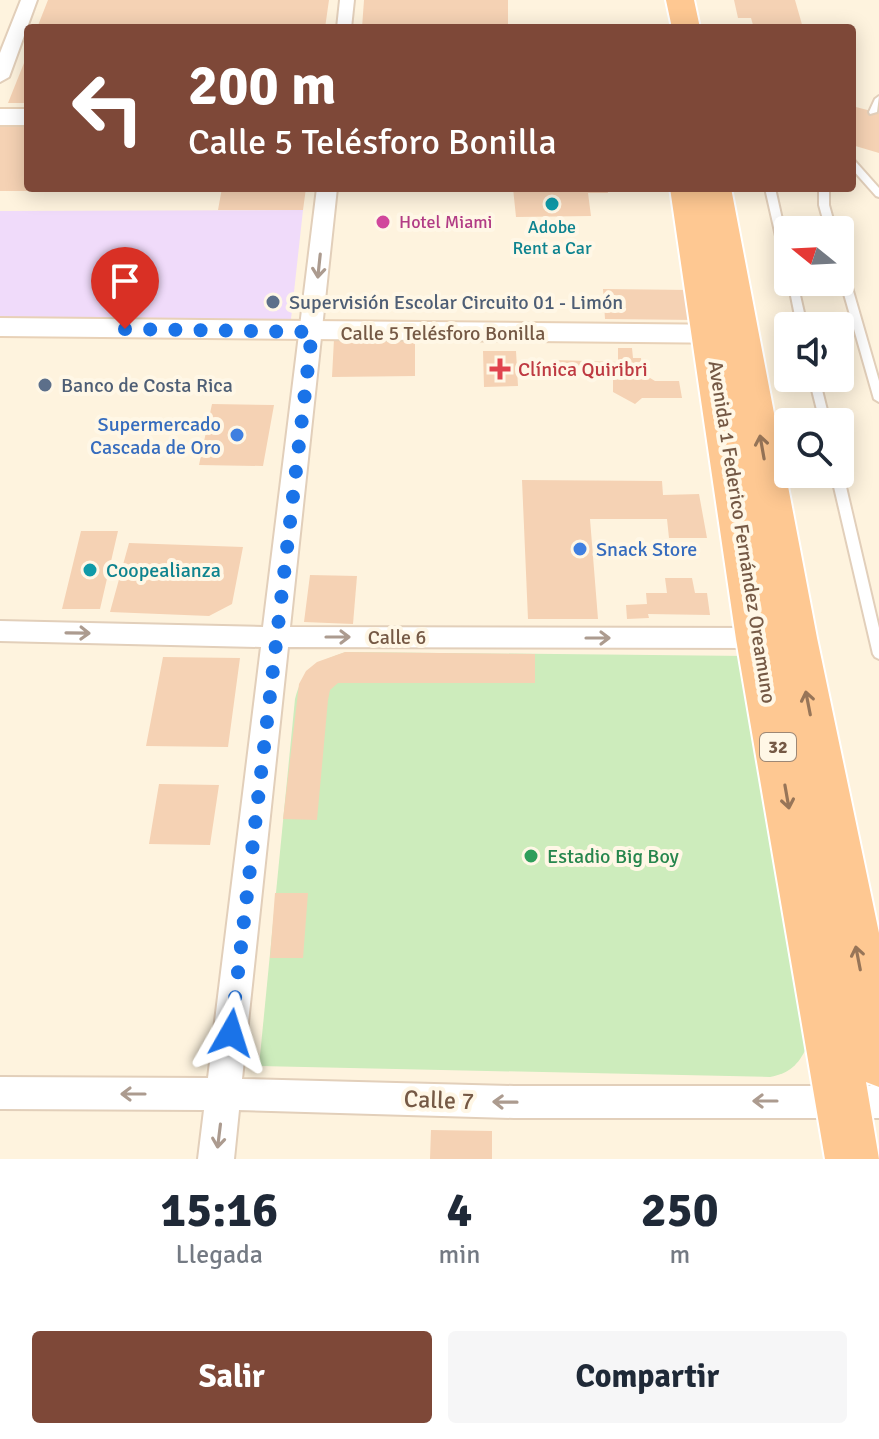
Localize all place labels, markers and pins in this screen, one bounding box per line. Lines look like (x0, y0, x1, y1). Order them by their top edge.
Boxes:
marker: Adobe Rent a Car (543, 195, 561, 213)
place label: Hotel Miami (399, 211, 493, 233)
marker: Hotel Miami (374, 213, 392, 231)
place label: Adobe Rent a Car (512, 216, 592, 259)
pin (91, 247, 159, 329)
place label: Supervisión Escolar Circuito 01 - Limón (289, 290, 623, 315)
marker: Supervisión Escolar Circuito 01 - Limón (264, 293, 282, 311)
place label: Clínica Quiribri (518, 357, 648, 382)
marker: Clínica Quiribri (489, 358, 511, 380)
place label: Banco de Costa Rica (61, 373, 233, 398)
marker: Banco de Costa Rica (36, 376, 54, 394)
place label: Supermercado Cascada de Oro (90, 412, 221, 460)
marker: Supermercado Cascada de Oro (228, 426, 246, 444)
place label: Snack Store (596, 537, 697, 562)
marker: Snack Store (571, 540, 589, 558)
place label: Coopealianza (106, 558, 221, 583)
marker: Coopealianza (81, 561, 99, 579)
place label: Estadio Big Boy (547, 844, 680, 869)
marker: Estadio Big Boy (522, 847, 540, 865)

